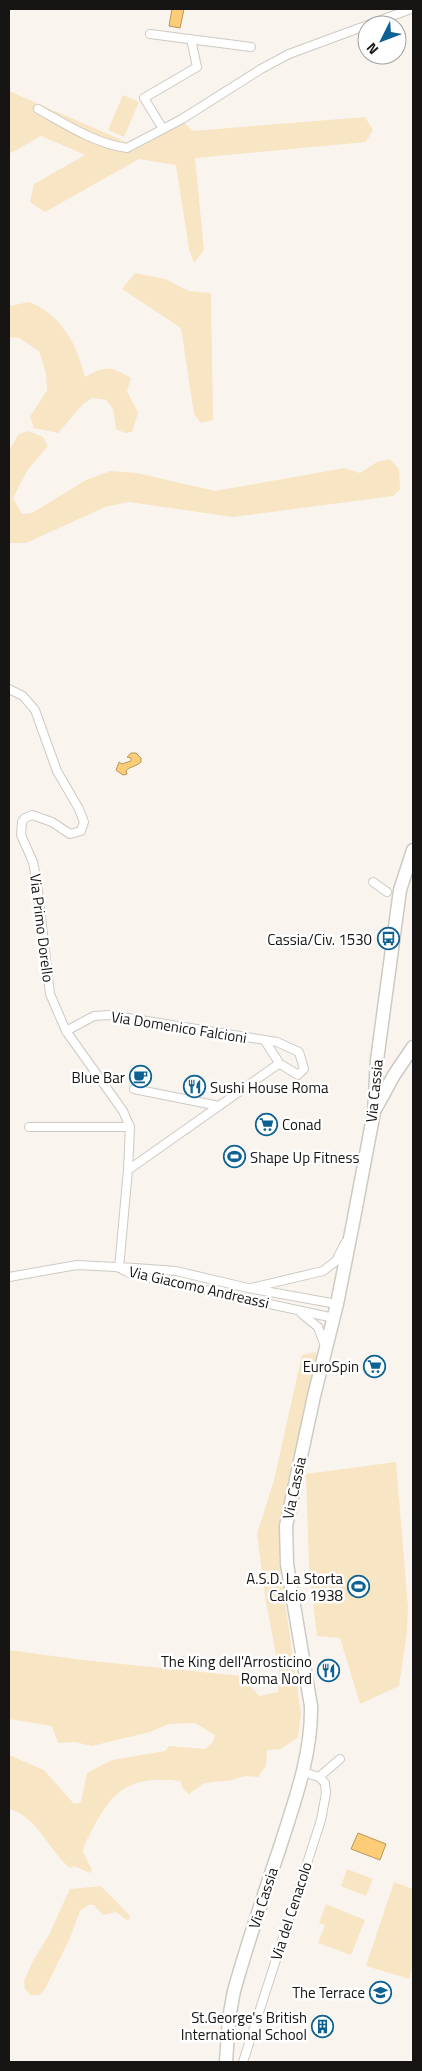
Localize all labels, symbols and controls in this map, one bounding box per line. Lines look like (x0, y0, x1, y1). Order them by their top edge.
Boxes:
north arrow (357, 15, 407, 65)
text: N (361, 38, 383, 60)
street label: Via Primo Dorello (24, 872, 60, 984)
bus stop icon: Cassia/Civ. 1530 (376, 927, 400, 951)
place label: Cassia/Civ. 1530 (267, 928, 372, 951)
street label: Via Domenico Falcioni (110, 1005, 248, 1049)
street label: Via Cassia (359, 1058, 389, 1124)
cafe icon: Blue Bar (129, 1065, 153, 1089)
place label: Blue Bar (72, 1066, 125, 1089)
restaurant icon: Sushi House Roma (182, 1075, 206, 1099)
place label: Sushi House Roma (210, 1076, 329, 1099)
supermarket icon: Conad (254, 1112, 278, 1136)
place label: Conad (282, 1113, 321, 1136)
sports icon: Shape Up Fitness (222, 1145, 246, 1169)
place label: Shape Up Fitness (250, 1146, 359, 1169)
street label: Via Giacomo Andreassi (127, 1260, 271, 1314)
supermarket icon: EuroSpin (363, 1354, 387, 1378)
place label: EuroSpin (303, 1355, 359, 1378)
street label: Via Cassia (276, 1454, 312, 1521)
place label: A.S.D. La Storta Calcio 1938 (246, 1567, 343, 1607)
sports icon: A.S.D. La Storta Calcio 1938 (347, 1575, 371, 1599)
place label: The King dell'Arrosticino Roma Nord (161, 1650, 312, 1690)
restaurant icon: The King dell'Arrosticino Roma Nord (316, 1658, 340, 1682)
street label: Via del Cenacolo (264, 1859, 318, 1963)
street label: Via Cassia (242, 1864, 284, 1932)
school or university icon: The Terrace (369, 1980, 393, 2004)
place label: The Terrace (292, 1981, 365, 2004)
place label: St.George's British International School (181, 2006, 307, 2046)
building icon: St.George's British International School (311, 2014, 335, 2038)

